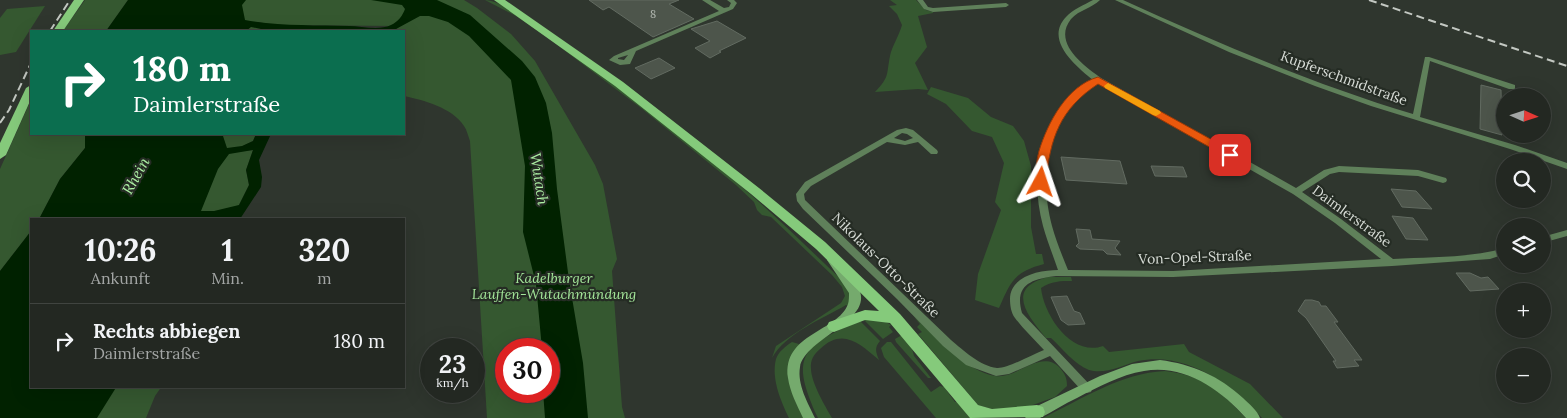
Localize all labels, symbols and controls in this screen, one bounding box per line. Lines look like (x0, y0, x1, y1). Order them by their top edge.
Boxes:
house number: 8 (650, 7, 656, 21)
text: 180 m (133, 46, 231, 91)
street label: Kupferschmidstraße (1278, 47, 1410, 109)
icon: right (50, 50, 115, 115)
north arrow (1496, 88, 1551, 142)
map controls (1496, 88, 1551, 403)
text: Daimlerstraße (133, 90, 280, 118)
pin (1209, 134, 1251, 176)
icon: arrive (1216, 141, 1244, 169)
water label: Wutach (526, 151, 553, 207)
water label: Rhein (118, 153, 154, 198)
button: search (1496, 153, 1551, 208)
position arrow (1014, 155, 1066, 207)
street label: Daimlerstraße (1309, 181, 1396, 251)
street label: Nikolaus-Otto-Straße (828, 209, 944, 322)
button: layers (1496, 218, 1551, 273)
text: 10:26 (85, 231, 157, 269)
text: 1 (221, 231, 234, 269)
text: 320 (299, 231, 350, 269)
street label: Von-Opel-Straße (1137, 246, 1252, 268)
text: Ankunft (91, 268, 150, 288)
text: Min. (211, 268, 244, 288)
text: m (317, 268, 332, 288)
park label: Kadelburger Lauffen-Wutachmündung (472, 269, 636, 303)
button: + (1496, 283, 1551, 338)
text: Rechts abbiegen (93, 319, 240, 343)
icon: right (50, 327, 78, 355)
text: 180 m (334, 329, 385, 353)
speed limit sign: 30 (495, 338, 560, 403)
text: Daimlerstraße (93, 343, 200, 363)
text: 23 (439, 348, 466, 380)
button: − (1496, 348, 1551, 403)
text: km/h (436, 375, 469, 390)

